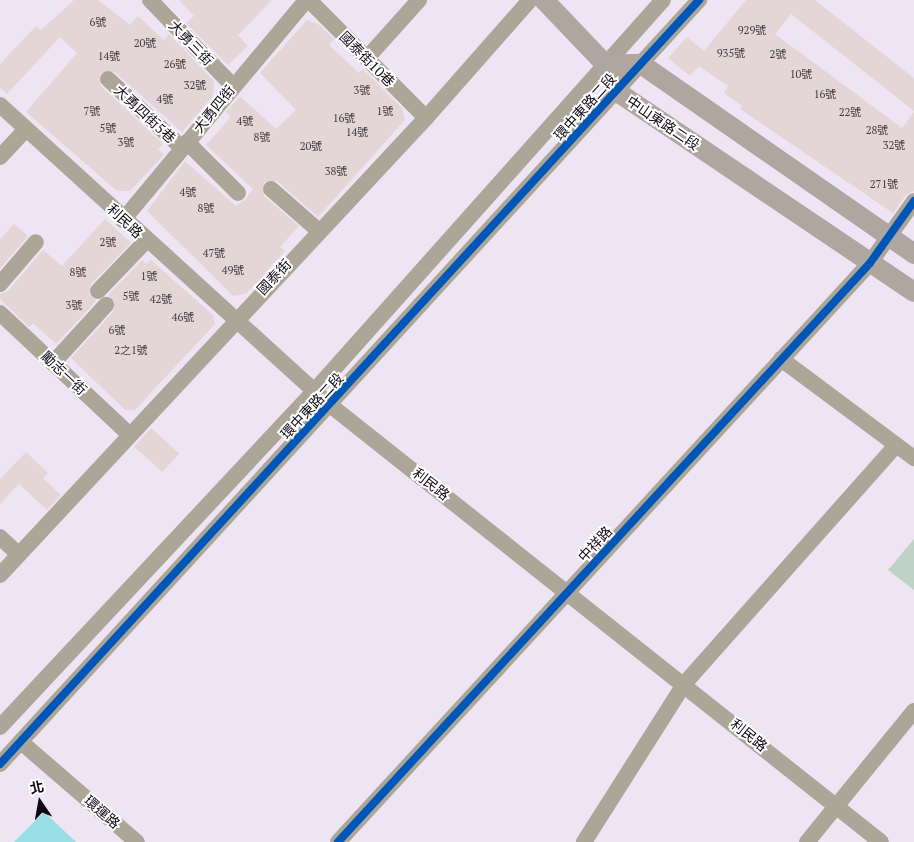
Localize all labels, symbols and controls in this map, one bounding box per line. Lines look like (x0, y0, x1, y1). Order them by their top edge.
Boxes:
house number: 6號 (90, 15, 106, 29)
street label: 大勇三街 (166, 17, 216, 69)
house number: 929號 (738, 23, 766, 37)
street label: 國泰街10巷 (336, 28, 398, 90)
house number: 20號 (134, 36, 156, 50)
house number: 935號 (717, 46, 745, 60)
house number: 2號 (770, 47, 786, 61)
house number: 14號 (98, 49, 120, 63)
house number: 26號 (164, 57, 186, 71)
house number: 10號 (790, 67, 812, 81)
street label: 環中東路二段 (551, 70, 619, 144)
house number: 32號 (184, 78, 206, 92)
street label: 大勇四街5巷 (111, 81, 179, 147)
street label: 大勇四街 (190, 82, 238, 136)
house number: 3號 (354, 83, 370, 97)
house number: 16號 (814, 87, 836, 101)
house number: 4號 (157, 92, 173, 106)
street label: 中山東路二段 (623, 93, 703, 153)
house number: 7號 (84, 104, 100, 118)
house number: 1號 (377, 104, 393, 118)
house number: 22號 (839, 105, 861, 119)
house number: 16號 (333, 111, 355, 125)
house number: 4號 (237, 114, 253, 128)
house number: 5號 (100, 121, 116, 135)
house number: 28號 (866, 123, 888, 137)
house number: 14號 (346, 125, 368, 139)
house number: 8號 (254, 130, 270, 144)
house number: 3號 (118, 135, 134, 149)
house number: 32號 (883, 138, 905, 152)
house number: 20號 (300, 139, 322, 153)
house number: 38號 (325, 164, 347, 178)
house number: 271號 (870, 177, 898, 191)
house number: 4號 (180, 185, 196, 199)
street label: 利民路 (104, 201, 146, 241)
house number: 8號 (198, 201, 214, 215)
house number: 2號 (100, 235, 116, 249)
house number: 47號 (203, 246, 225, 260)
street label: 國泰街 (254, 256, 294, 298)
house number: 49號 (222, 263, 244, 277)
house number: 8號 (70, 265, 86, 279)
house number: 1號 (141, 269, 157, 283)
house number: 5號 (123, 289, 139, 303)
house number: 42號 (150, 292, 172, 306)
house number: 3號 (66, 298, 82, 312)
house number: 46號 (172, 310, 194, 324)
house number: 6號 (109, 323, 125, 337)
house number: 2之1號 (114, 343, 148, 357)
street label: 勵志一街 (38, 348, 90, 398)
street label: 環中東路二段 (277, 370, 347, 442)
street label: 利民路 (409, 464, 453, 504)
street label: 中祥路 (575, 523, 615, 565)
street label: 利民路 (727, 715, 771, 755)
text: 北 (28, 776, 46, 798)
north arrow (15, 777, 65, 827)
street label: 環運路 (81, 792, 123, 832)

